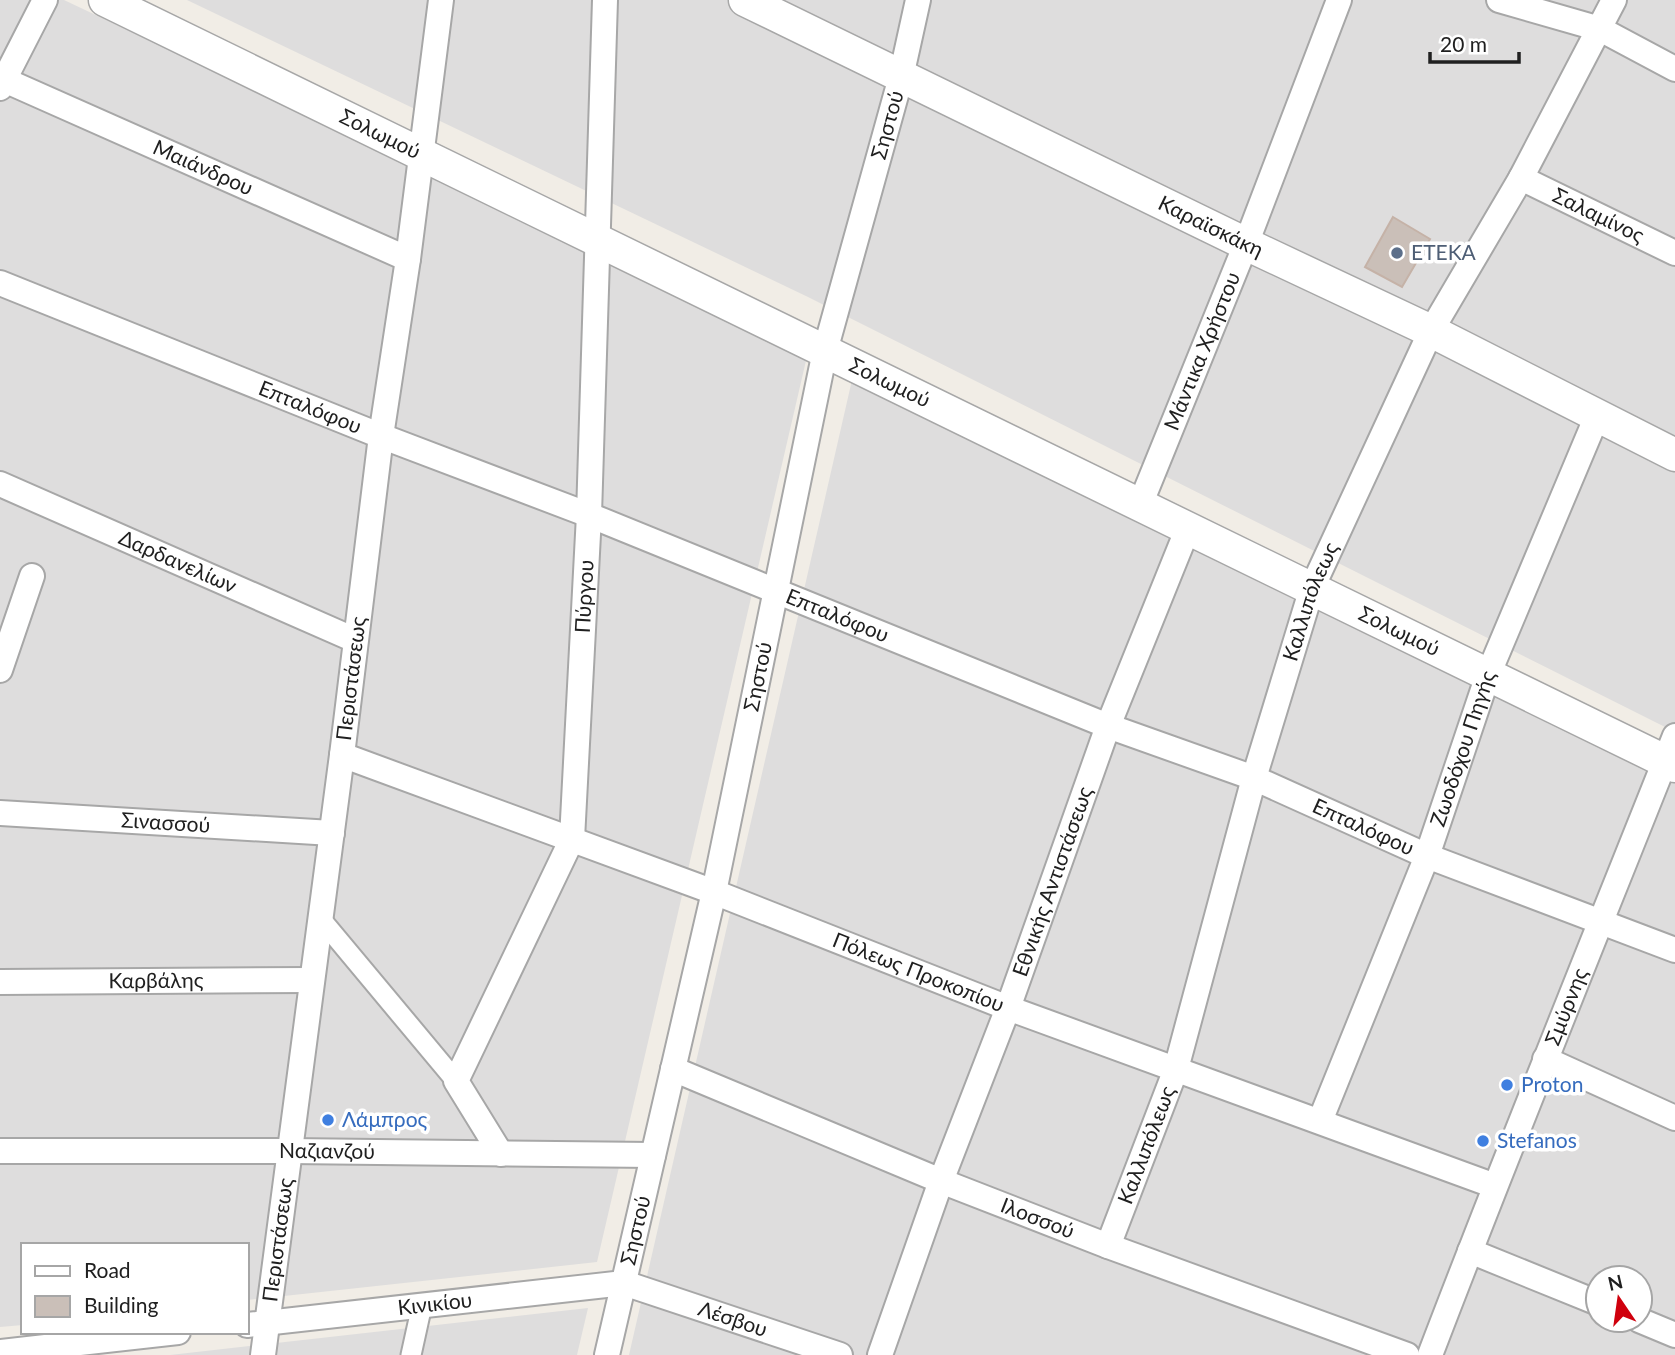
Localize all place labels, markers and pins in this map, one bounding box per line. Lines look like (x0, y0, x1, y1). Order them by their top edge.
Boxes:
place label: ΕΤΕΚΑ (1411, 239, 1477, 264)
marker: ΕΤΕΚΑ (1389, 245, 1405, 261)
place label: Proton (1521, 1071, 1583, 1096)
marker: Proton (1499, 1077, 1515, 1093)
place label: Λάμπρος (342, 1106, 428, 1131)
marker: Λάμπρος (320, 1112, 336, 1128)
place label: Stefanos (1497, 1127, 1577, 1152)
marker: Stefanos (1475, 1133, 1491, 1149)

